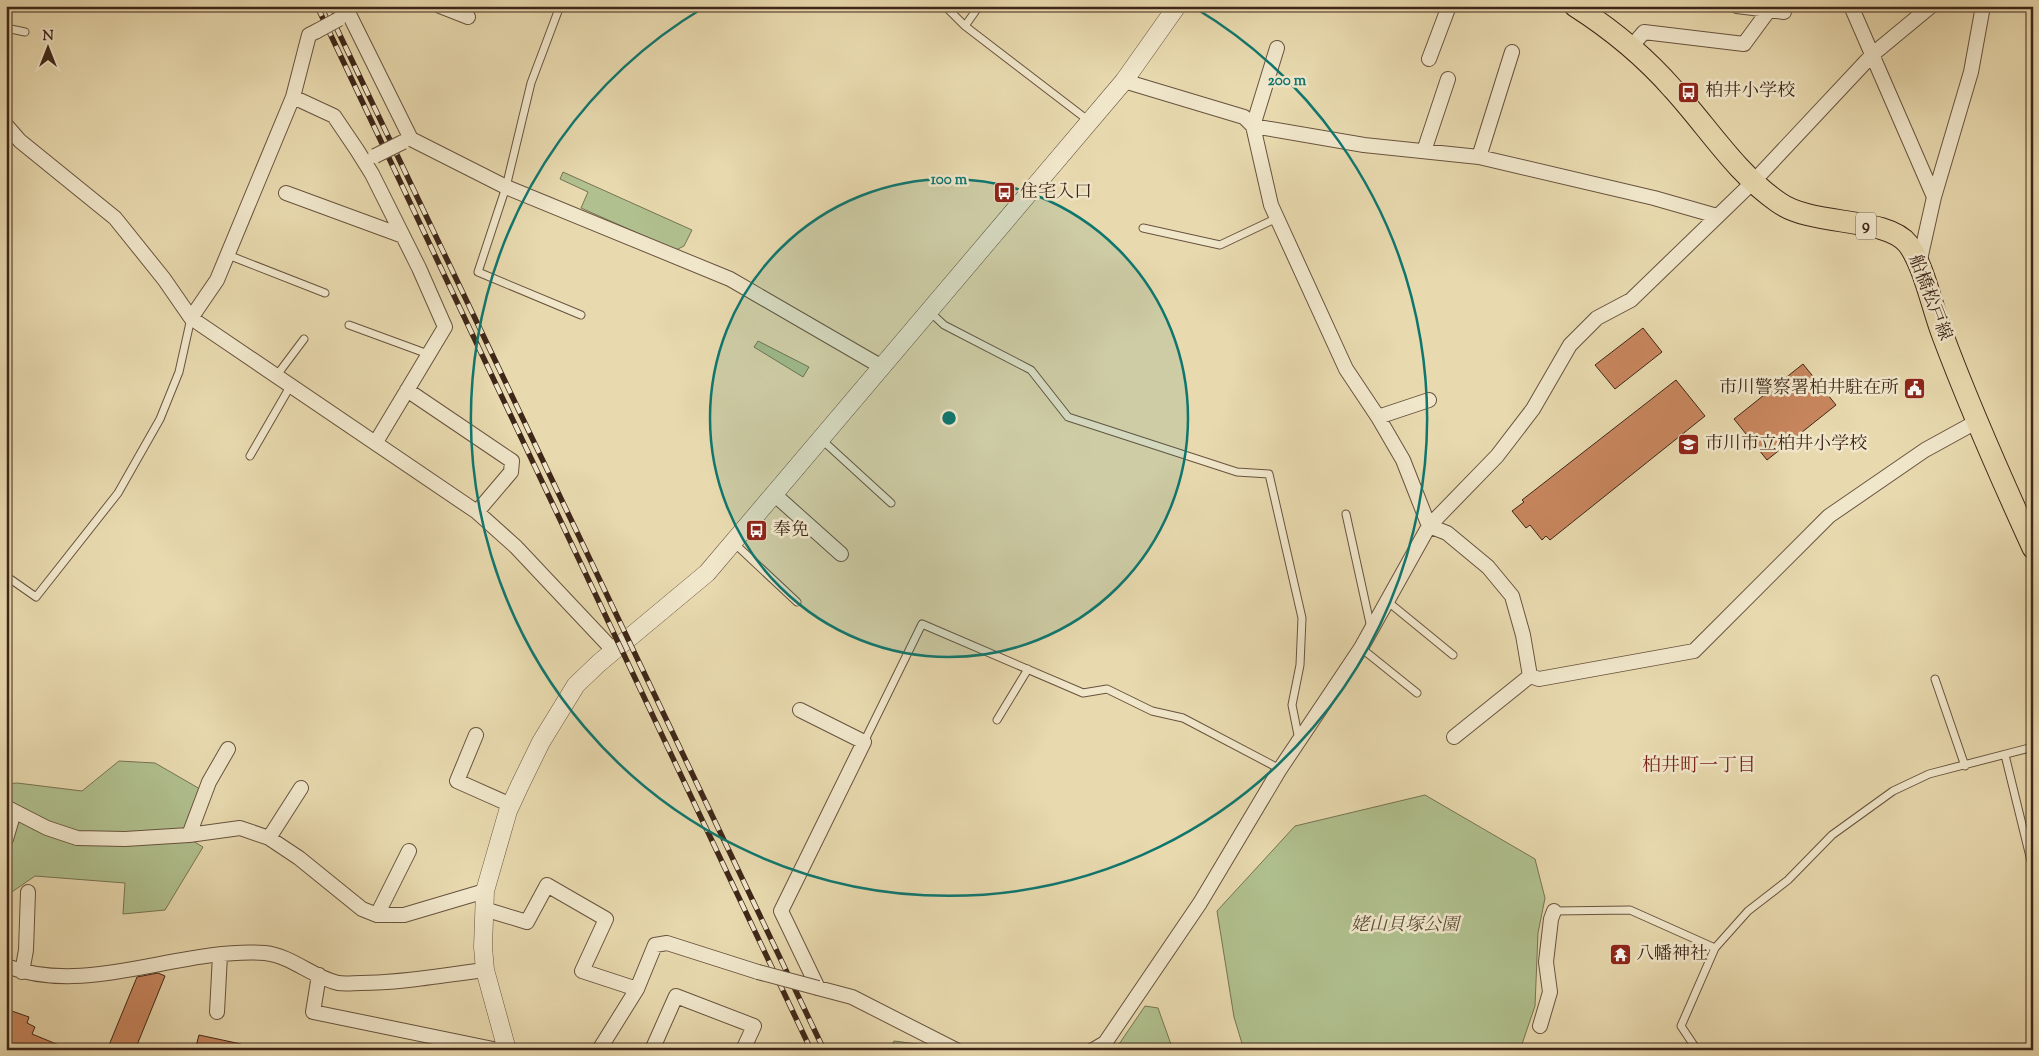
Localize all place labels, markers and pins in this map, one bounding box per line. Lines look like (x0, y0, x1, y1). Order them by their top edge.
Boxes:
place label: 柏井小学校 (1705, 79, 1795, 105)
bus stop icon: 柏井小学校 (1677, 80, 1701, 104)
place label: 住宅入口 (1020, 180, 1092, 206)
bus stop icon: 住宅入口 (992, 181, 1016, 205)
place label: 市川警察署柏井駐在所 (1719, 376, 1899, 402)
public building icon: 市川警察署柏井駐在所 (1903, 377, 1927, 401)
centre of rings (940, 409, 958, 427)
place label: 市川市立柏井小学校 (1705, 432, 1867, 458)
school or university icon: 市川市立柏井小学校 (1677, 433, 1701, 457)
place label: 奉免 (773, 518, 809, 544)
bus stop icon: 奉免 (745, 519, 769, 543)
place label: 八幡神社 (1636, 942, 1708, 968)
temple icon: 八幡神社 (1608, 943, 1632, 967)

